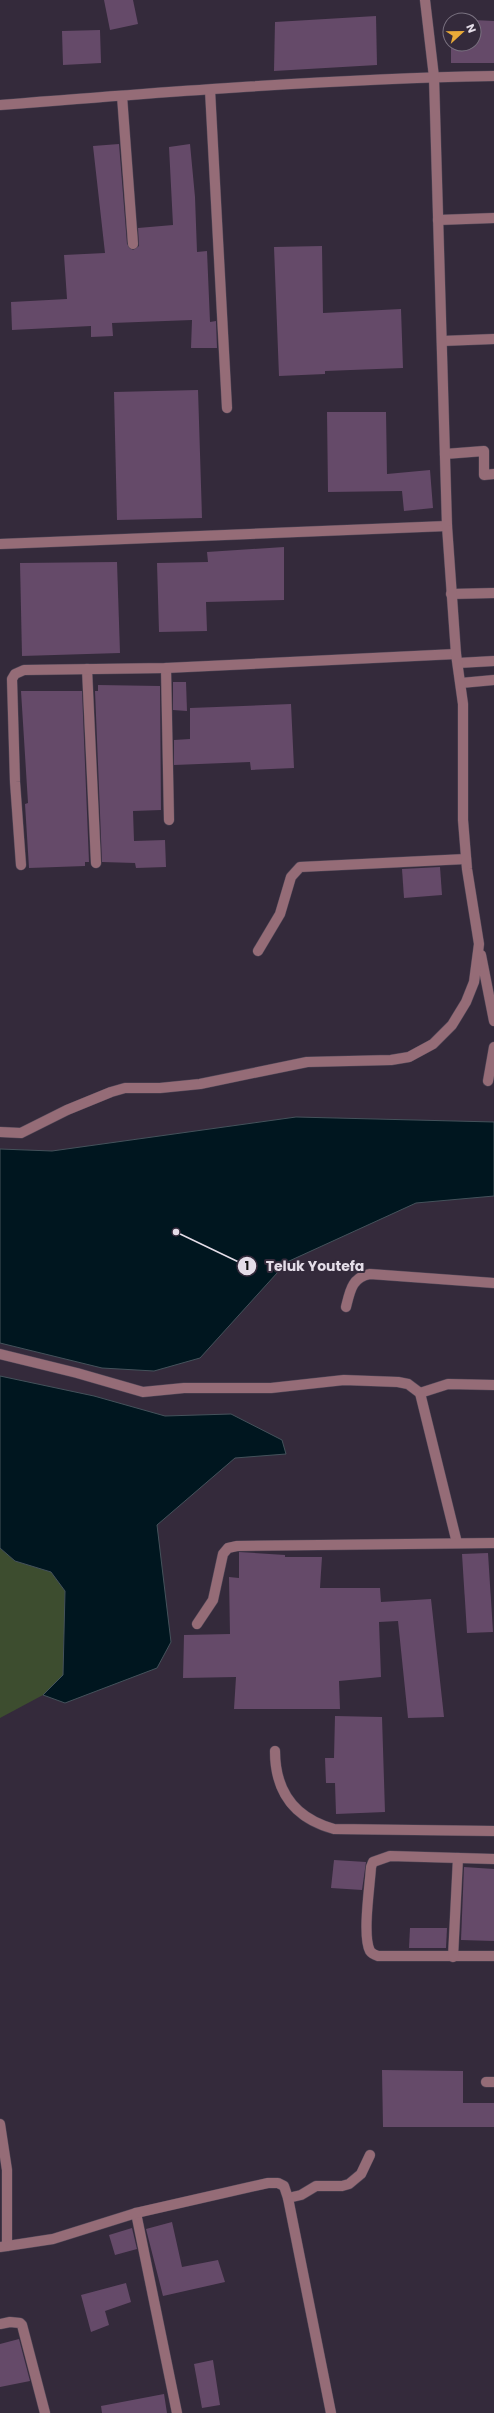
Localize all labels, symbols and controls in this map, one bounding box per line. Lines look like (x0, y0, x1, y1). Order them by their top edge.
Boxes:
north arrow (442, 12, 482, 52)
text: N (462, 21, 480, 35)
callout: Teluk Youtefa (237, 1253, 372, 1279)
text: Teluk Youtefa (266, 1256, 364, 1276)
text: 1 (245, 1257, 249, 1274)

